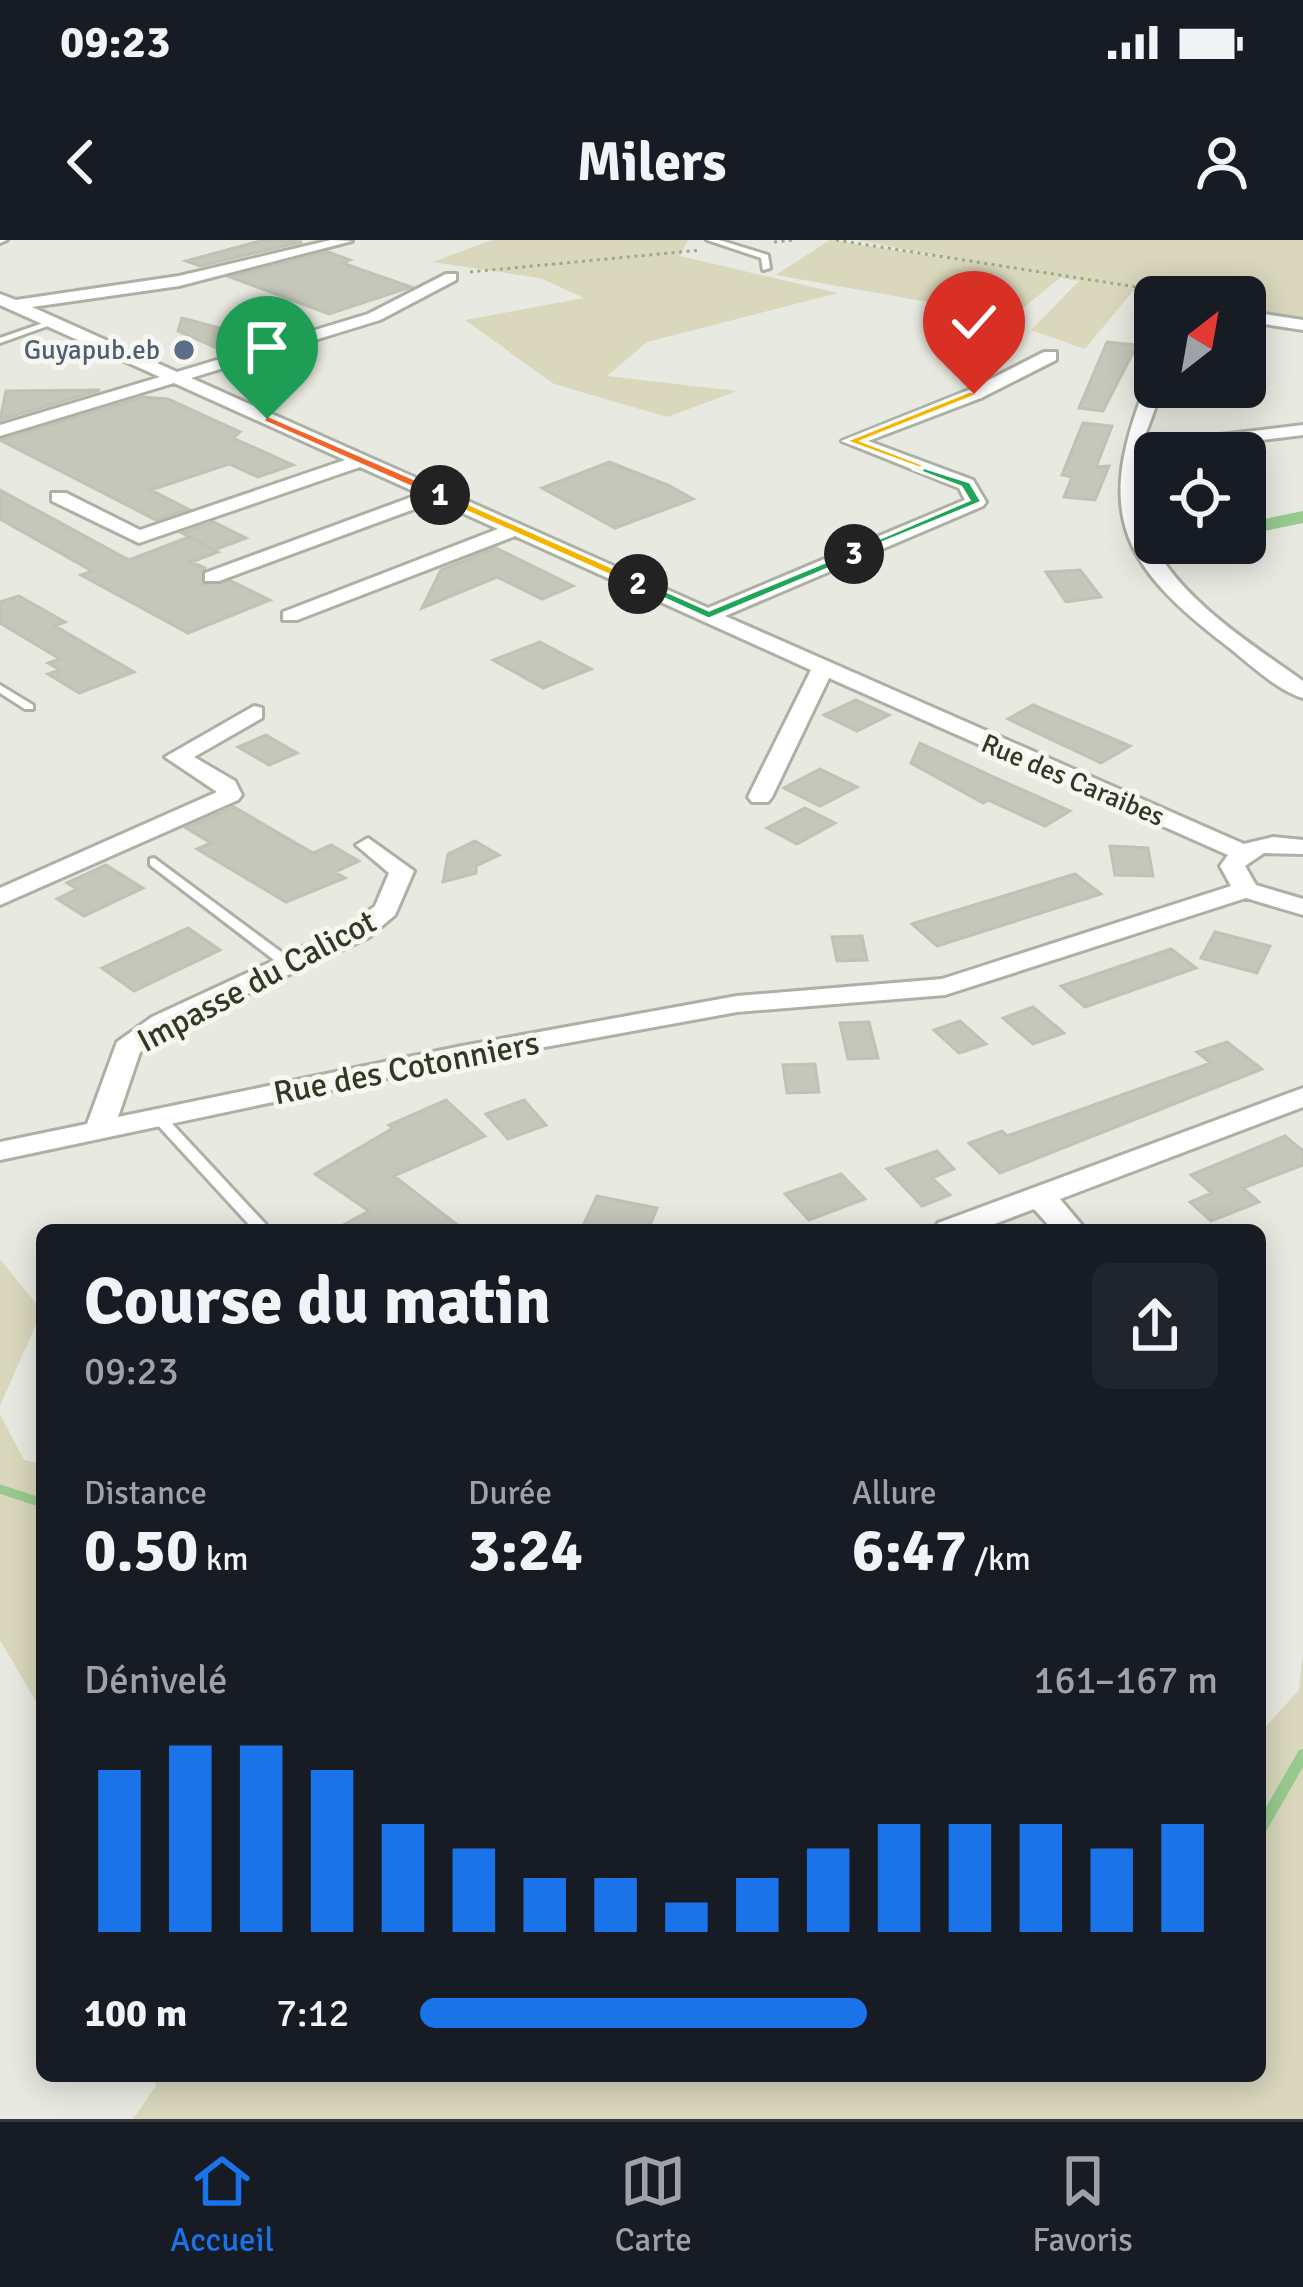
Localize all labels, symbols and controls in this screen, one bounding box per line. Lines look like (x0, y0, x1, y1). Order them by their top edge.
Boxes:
text: 09:23 (60, 15, 170, 70)
icon: back (48, 129, 114, 195)
text: Milers (577, 129, 726, 196)
icon: person (1189, 129, 1255, 195)
pin (923, 271, 1025, 394)
north arrow (1134, 276, 1266, 408)
map controls (1134, 276, 1266, 564)
icon: check (941, 289, 1007, 355)
pin (216, 296, 318, 419)
icon: arrive (234, 314, 300, 380)
place label: Guyapub.eb (24, 334, 160, 367)
marker: Guyapub.eb (171, 337, 197, 363)
button: locate (1134, 432, 1266, 564)
pin: 1 (410, 465, 470, 525)
text: 1 (431, 474, 449, 515)
pin: 3 (824, 524, 884, 584)
text: 3 (845, 533, 863, 574)
pin: 2 (608, 554, 668, 614)
text: 2 (629, 563, 647, 604)
street label: Rue des Caraibes (976, 727, 1169, 834)
street label: Impasse du Calicot (130, 901, 383, 1061)
street label: Rue des Cotonniers (270, 1023, 542, 1114)
text: Course du matin (84, 1261, 551, 1342)
button: share (1092, 1263, 1218, 1389)
text: 09:23 (84, 1347, 179, 1395)
text: Distance (84, 1473, 207, 1514)
text: Durée (468, 1473, 552, 1514)
text: Allure (852, 1473, 937, 1514)
text: 0.50 (84, 1514, 198, 1588)
text: 3:24 (468, 1514, 583, 1588)
text: 6:47 (852, 1514, 967, 1588)
text: km (198, 1539, 249, 1580)
text: /km (967, 1539, 1031, 1580)
text: Dénivelé (84, 1656, 228, 1704)
text: 161–167 m (1033, 1656, 1218, 1704)
text: 100 m (84, 1989, 187, 2037)
text: 7:12 (276, 1989, 350, 2037)
tab: Accueil (170, 2148, 274, 2261)
tab: Carte (615, 2148, 692, 2261)
tab: Favoris (1033, 2148, 1133, 2261)

